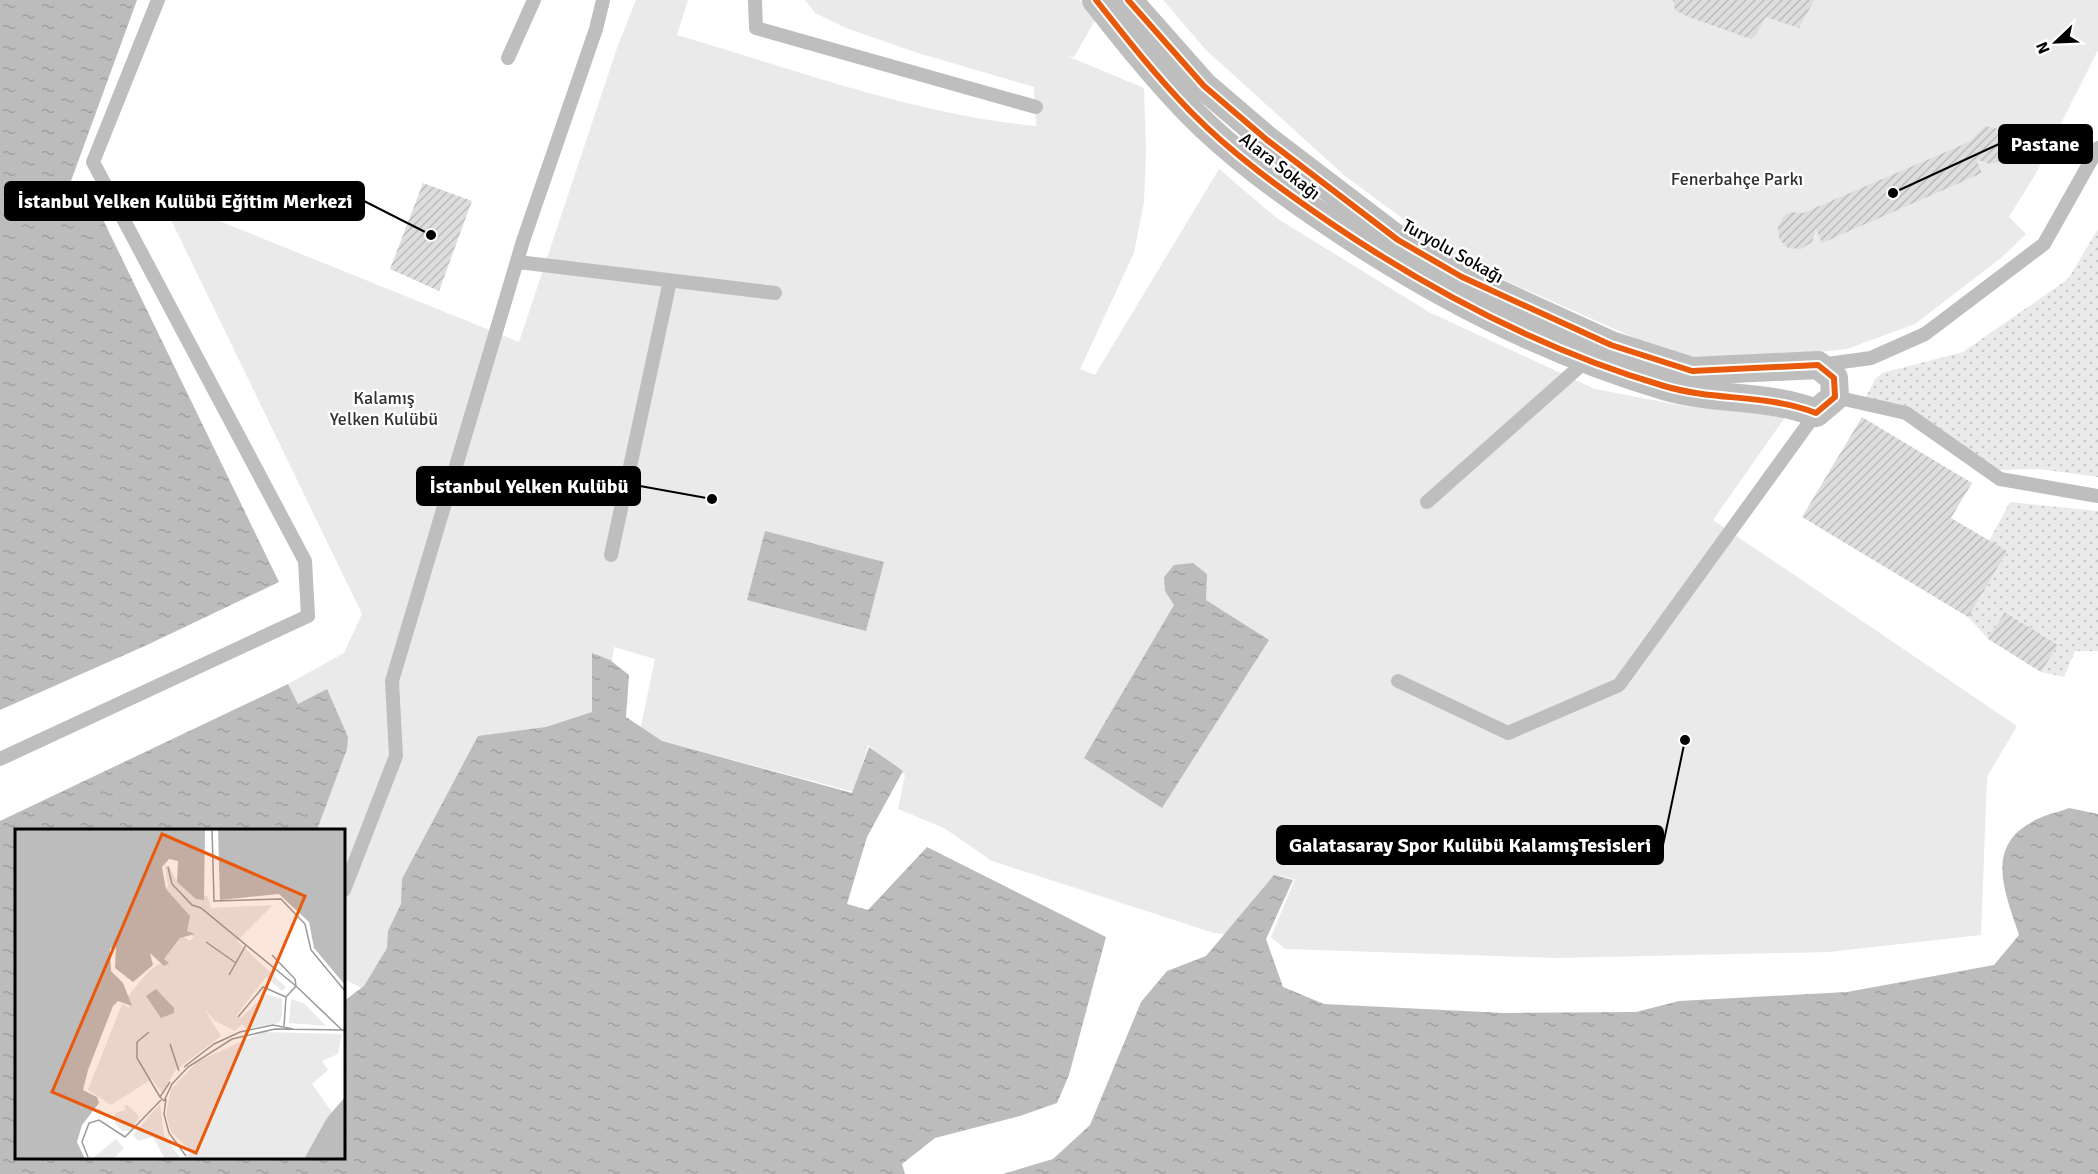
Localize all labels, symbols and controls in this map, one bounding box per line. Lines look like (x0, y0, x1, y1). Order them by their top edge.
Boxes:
north arrow (2026, 12, 2086, 72)
text: N (2032, 38, 2054, 57)
callout: Pastane (1999, 125, 2092, 163)
street label: Alara Sokağı (1235, 128, 1325, 204)
text: Pastane (2010, 132, 2080, 157)
park label: Fenerbahçe Parkı (1671, 168, 1803, 190)
callout: İstanbul Yelken Kulübü Eğitim Merkezi (5, 182, 364, 220)
text: İstanbul Yelken Kulübü Eğitim Merkezi (18, 189, 352, 214)
street label: Turyolu Sokağı (1398, 214, 1508, 288)
park label: Kalamış Yelken Kulübü (330, 387, 438, 430)
callout: İstanbul Yelken Kulübü (417, 467, 640, 505)
text: İstanbul Yelken Kulübü (430, 474, 629, 499)
callout: Galatasaray Spor Kulübü KalamışTesisleri (1277, 826, 1663, 864)
inset map (15, 829, 345, 1159)
text: Galatasaray Spor Kulübü KalamışTesisleri (1289, 833, 1651, 858)

